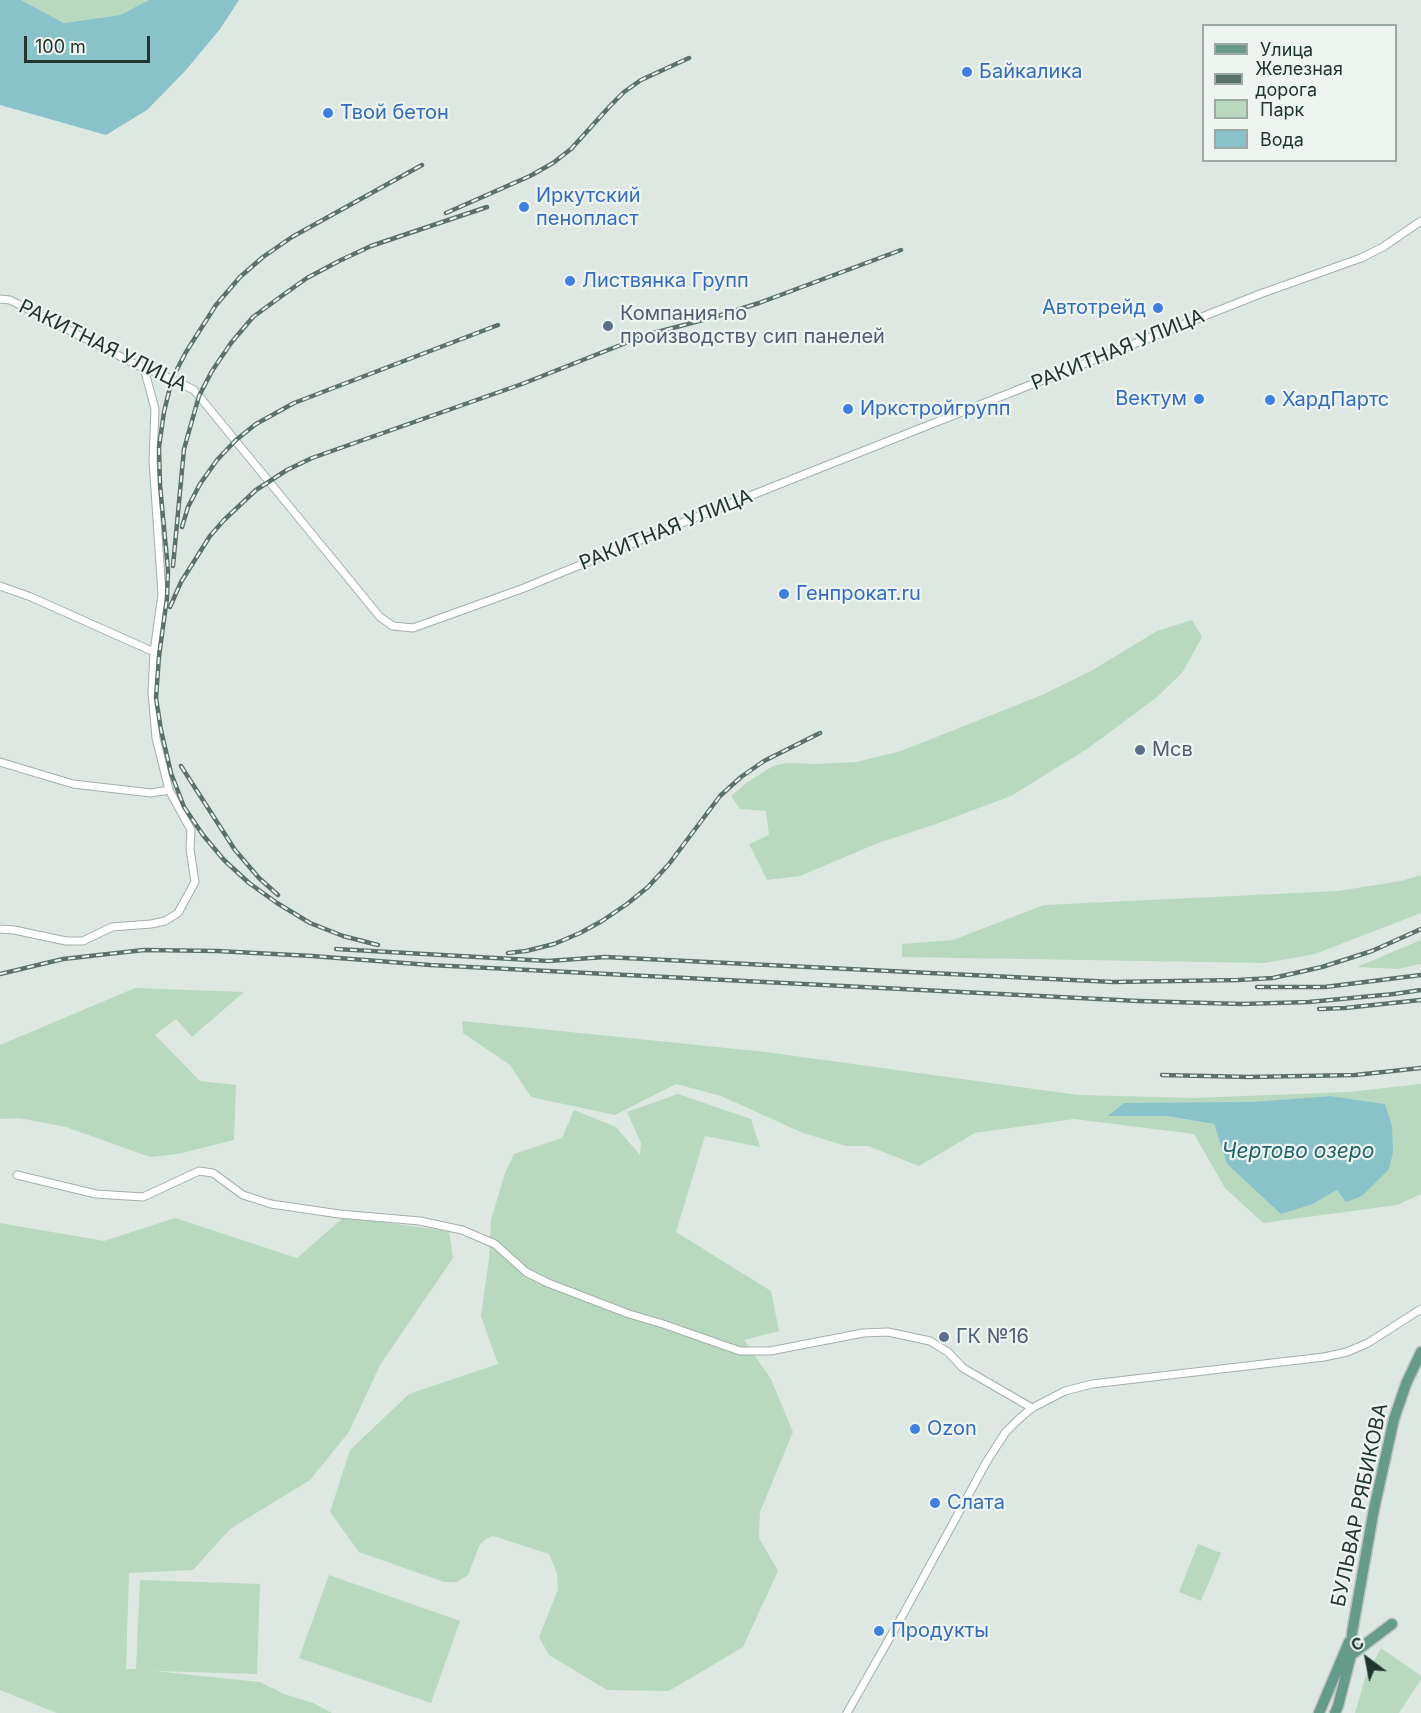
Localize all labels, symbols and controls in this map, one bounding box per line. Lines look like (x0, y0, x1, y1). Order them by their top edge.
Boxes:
scale bar (27, 24, 153, 62)
legend (1202, 24, 1397, 162)
text: 100 m (35, 36, 86, 57)
text: Улица (1260, 39, 1313, 60)
text: Железная дорога (1255, 58, 1343, 100)
place label: Байкалика (979, 60, 1082, 84)
marker: Байкалика (960, 65, 974, 79)
text: Парк (1260, 99, 1304, 120)
place label: Твой бетон (340, 101, 449, 125)
marker: Твой бетон (321, 106, 335, 120)
text: Вода (1260, 129, 1304, 150)
place label: Иркутский пенопласт (536, 184, 641, 231)
marker: Иркутский пенопласт (517, 200, 531, 214)
place label: Листвянка Групп (582, 269, 749, 293)
marker: Листвянка Групп (563, 274, 577, 288)
street label: РАКИТНАЯ УЛИЦА (15, 295, 191, 397)
place label: Автотрейд (1042, 296, 1146, 320)
marker: Автотрейд (1151, 301, 1165, 315)
place label: Компания по производству сип панелей (620, 302, 885, 349)
street label: РАКИТНАЯ УЛИЦА (1028, 304, 1208, 396)
marker: Компания по производству сип панелей (601, 319, 615, 333)
place label: Вектум (1115, 387, 1187, 411)
place label: ХардПартс (1282, 388, 1389, 412)
marker: Вектум (1192, 392, 1206, 406)
marker: ХардПартс (1263, 393, 1277, 407)
place label: Иркстройгрупп (860, 397, 1010, 421)
marker: Иркстройгрупп (841, 402, 855, 416)
street label: РАКИТНАЯ УЛИЦА (576, 484, 756, 576)
place label: Генпрокат.ru (796, 582, 921, 606)
marker: Генпрокат.ru (777, 587, 791, 601)
place label: Мсв (1152, 738, 1193, 762)
marker: Мсв (1133, 743, 1147, 757)
water label: Чертово озеро (1222, 1139, 1374, 1165)
place label: ГК №16 (956, 1325, 1029, 1349)
marker: ГК №16 (937, 1330, 951, 1344)
street label: БУЛЬВАР РЯБИКОВА (1327, 1401, 1393, 1609)
place label: Ozon (927, 1417, 977, 1441)
marker: Ozon (908, 1422, 922, 1436)
place label: Слата (947, 1491, 1005, 1515)
marker: Слата (928, 1496, 942, 1510)
place label: Продукты (891, 1619, 989, 1643)
marker: Продукты (872, 1624, 886, 1638)
north arrow (1337, 1629, 1397, 1689)
text: С (1347, 1632, 1368, 1655)

